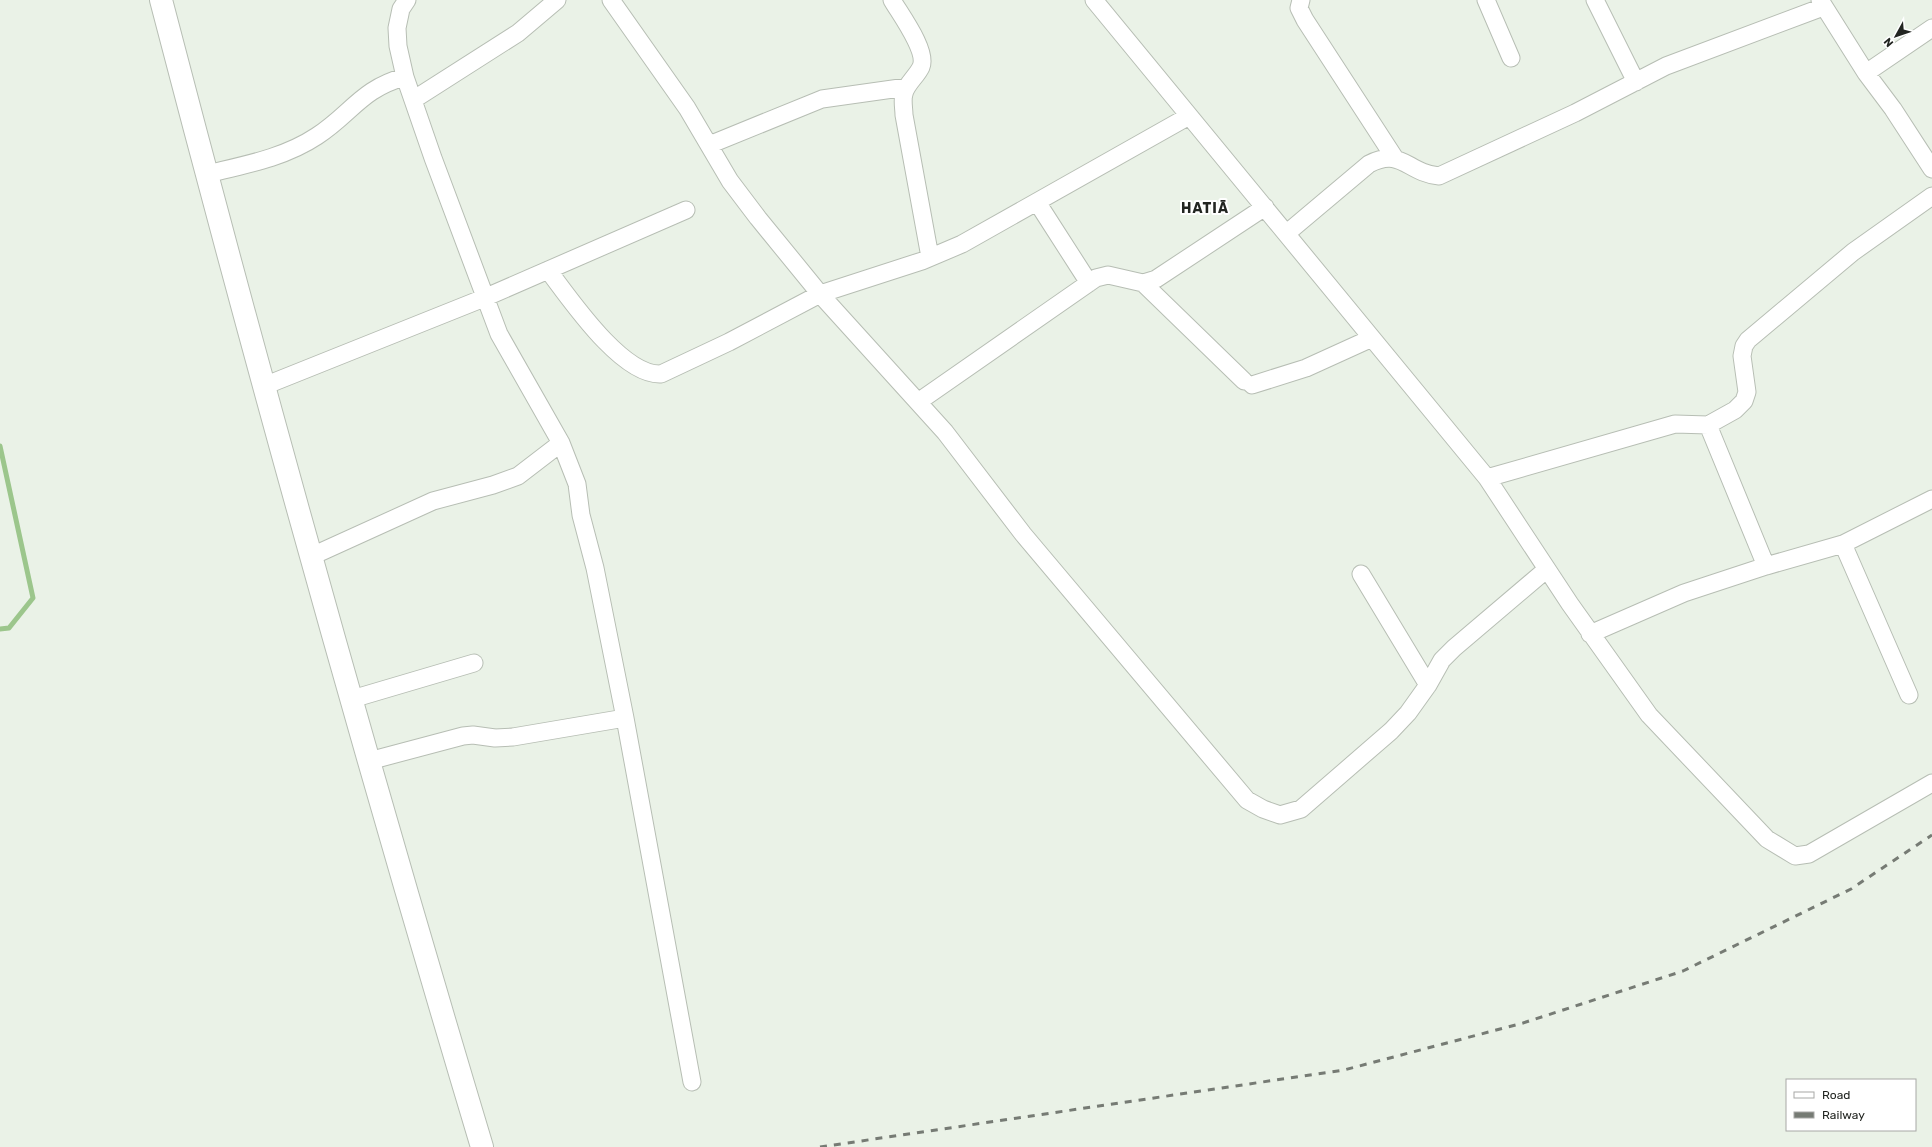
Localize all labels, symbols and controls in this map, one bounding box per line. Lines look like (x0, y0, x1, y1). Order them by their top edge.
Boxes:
north arrow (1876, 16, 1916, 56)
text: N (1881, 35, 1896, 49)
district label: HATIĀ (1181, 200, 1229, 217)
legend (1786, 1079, 1916, 1131)
text: Road (1822, 1088, 1850, 1102)
text: Railway (1822, 1108, 1865, 1122)

